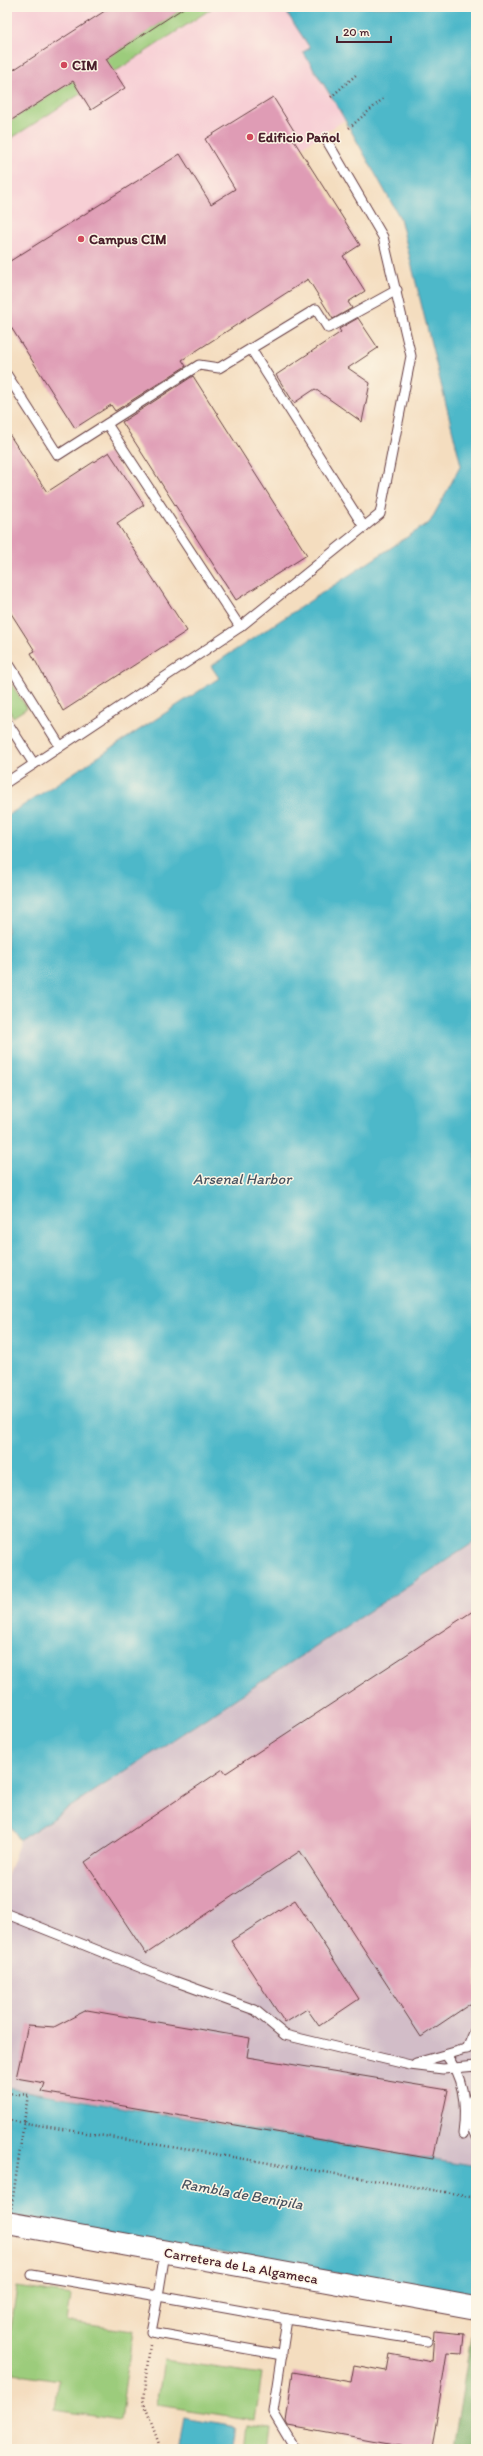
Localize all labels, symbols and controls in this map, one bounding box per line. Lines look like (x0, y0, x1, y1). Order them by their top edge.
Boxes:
scale bar (337, 18, 391, 44)
text: 20 m (343, 25, 370, 39)
place label: CIM (72, 57, 98, 74)
marker: CIM (59, 60, 69, 70)
place label: Edificio Pañol (258, 129, 341, 146)
marker: Edificio Pañol (245, 132, 255, 142)
place label: Campus CIM (89, 231, 167, 248)
marker: Campus CIM (76, 234, 86, 244)
water label: Arsenal Harbor (193, 1170, 293, 1188)
water label: Rambla de Benipila (180, 2174, 305, 2214)
street label: Carretera de La Algameca (163, 2244, 320, 2288)

